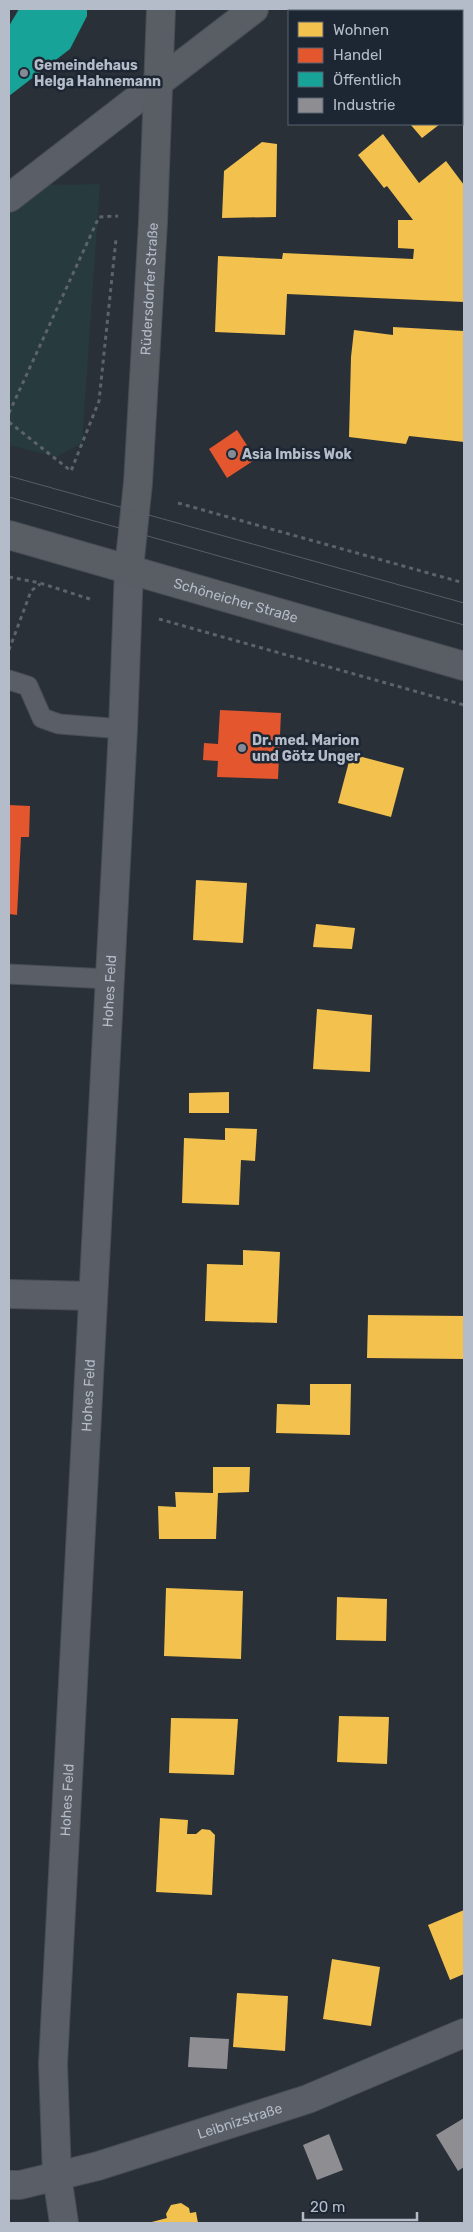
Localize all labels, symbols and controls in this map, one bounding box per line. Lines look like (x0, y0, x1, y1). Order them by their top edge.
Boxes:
legend (288, 10, 463, 125)
text: Wohnen (333, 21, 389, 39)
text: Handel (333, 46, 382, 64)
place label: Gemeindehaus Helga Hahnemann (34, 57, 161, 90)
marker: Gemeindehaus Helga Hahnemann (18, 67, 30, 79)
text: Öffentlich (333, 71, 401, 89)
text: Industrie (333, 96, 395, 114)
street label: Rüdersdorfer Straße (137, 222, 161, 356)
place label: Asia Imbiss Wok (242, 446, 353, 463)
marker: Asia Imbiss Wok (226, 448, 238, 460)
street label: Schöneicher Straße (172, 574, 300, 626)
place label: Dr. med. Marion und Götz Unger (252, 732, 361, 765)
marker: Dr. med. Marion und Götz Unger (236, 742, 248, 754)
street label: Hohes Feld (99, 954, 120, 1028)
street label: Hohes Feld (78, 1359, 98, 1432)
street label: Hohes Feld (56, 1763, 77, 1837)
street label: Leibnizstraße (195, 2099, 284, 2142)
scale bar (303, 2190, 417, 2222)
text: 20 m (310, 2198, 345, 2216)

